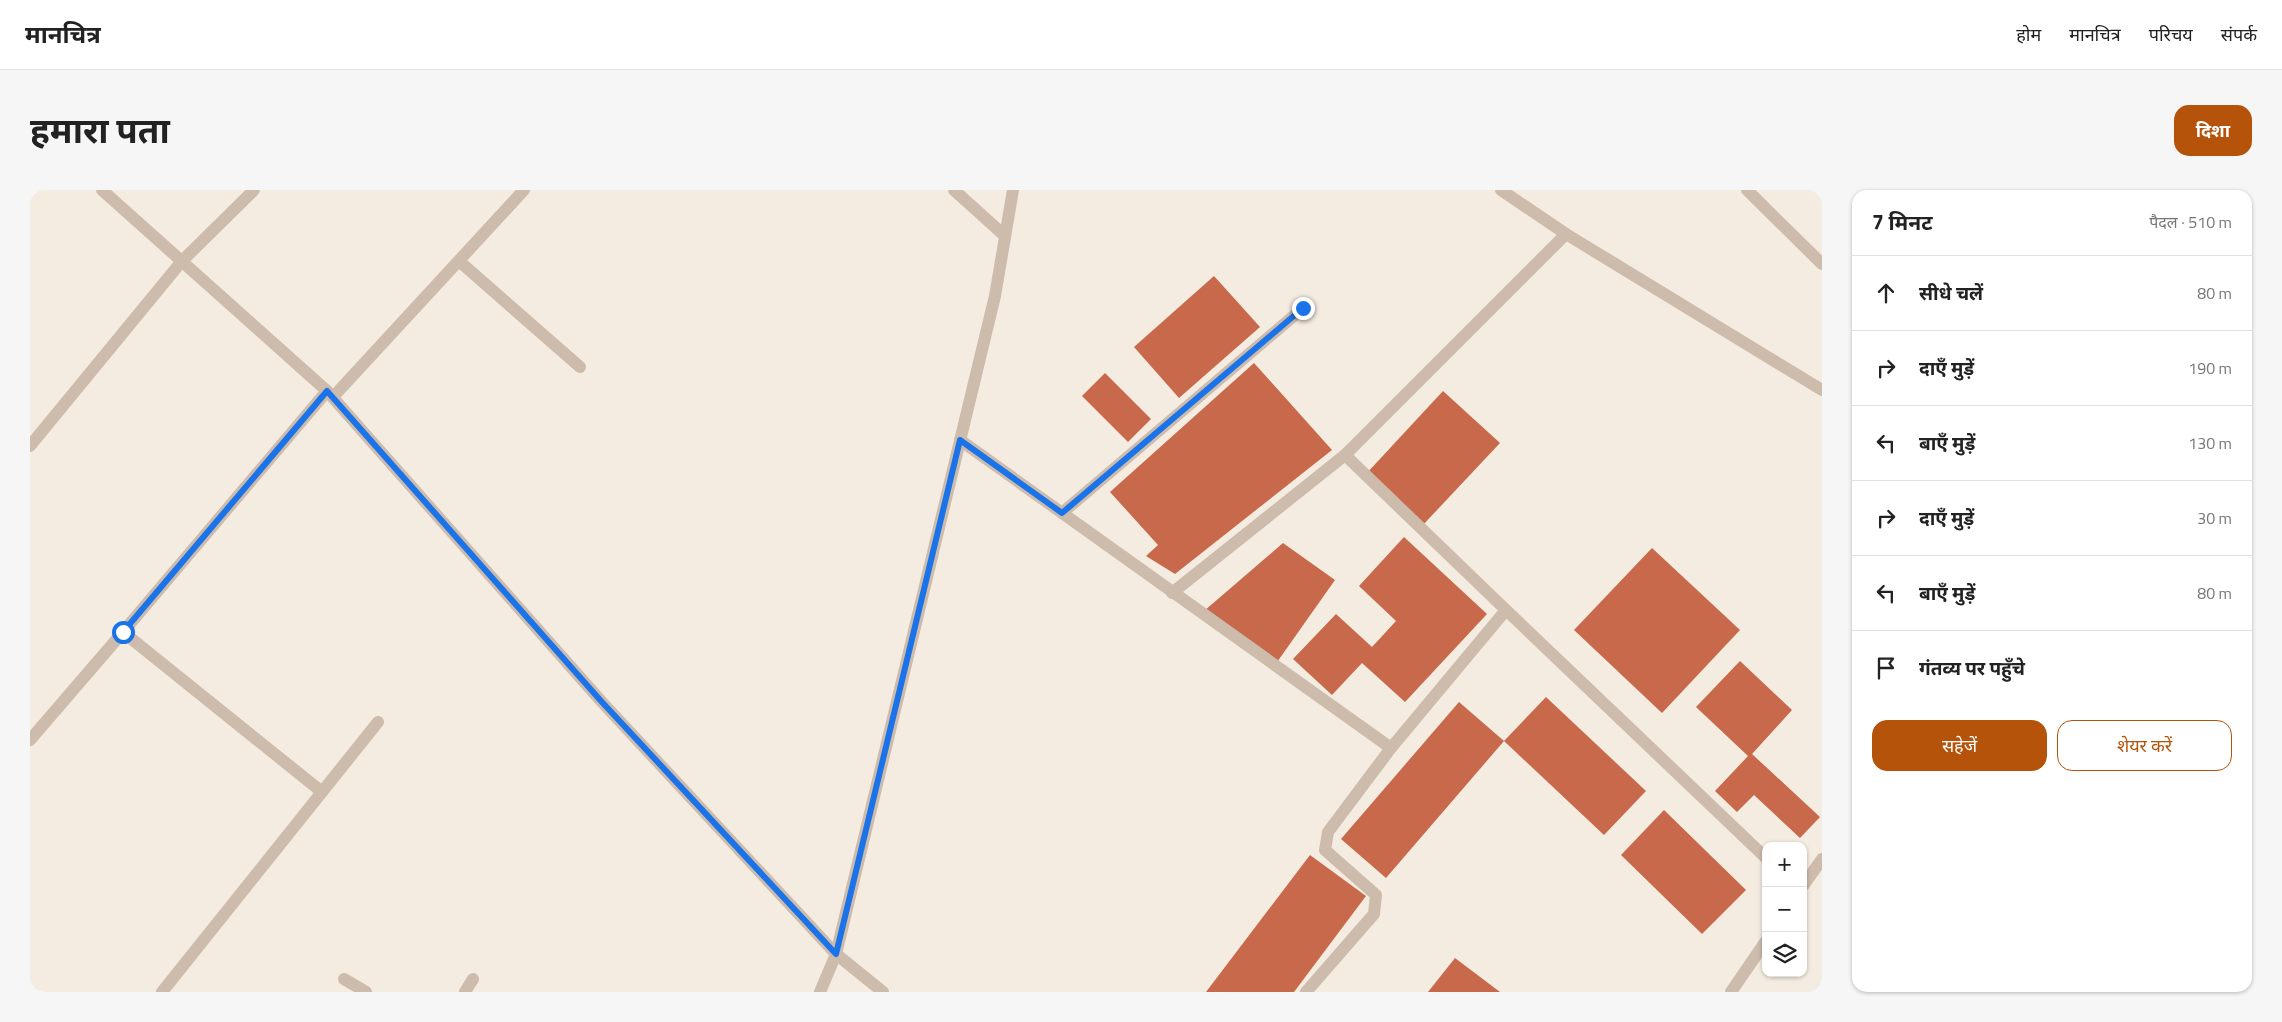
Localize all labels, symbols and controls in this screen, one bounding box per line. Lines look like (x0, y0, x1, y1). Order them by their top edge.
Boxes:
text: मानचित्र (25, 16, 101, 52)
text: होम (2016, 21, 2041, 48)
text: मानचित्र (2069, 21, 2121, 48)
text: परिचय (2149, 21, 2193, 48)
text: संपर्क (2221, 21, 2257, 48)
text: हमारा पता (30, 103, 170, 157)
button: दिशा (2174, 105, 2252, 156)
text: 7 मिनट (1872, 206, 1932, 238)
text: पैदल · 510 m (2149, 210, 2232, 234)
text: सीधे चलें (1919, 278, 1983, 307)
icon: ahead (1872, 279, 1900, 307)
text: 80 m (2197, 281, 2232, 305)
route end (1292, 297, 1315, 320)
text: दाएँ मुड़ें (1919, 353, 1974, 382)
icon: right (1872, 354, 1900, 382)
text: 190 m (2188, 356, 2232, 380)
text: बाएँ मुड़ें (1919, 428, 1975, 457)
icon: left (1872, 429, 1900, 457)
text: 130 m (2188, 431, 2232, 455)
text: दाएँ मुड़ें (1919, 503, 1974, 532)
icon: right (1872, 504, 1900, 532)
text: 30 m (2197, 506, 2232, 530)
text: बाएँ मुड़ें (1919, 578, 1975, 607)
icon: left (1872, 579, 1900, 607)
text: 80 m (2197, 581, 2232, 605)
route start (112, 621, 135, 644)
text: गंतव्य पर पहुँचे (1919, 653, 2025, 682)
icon: arrive (1872, 654, 1900, 682)
button: सहेजें (1872, 720, 2047, 771)
button: शेयर करें (2057, 720, 2232, 771)
map controls (1762, 842, 1807, 977)
button: + (1762, 842, 1807, 887)
button: − (1762, 887, 1807, 932)
button: layers (1762, 932, 1807, 977)

